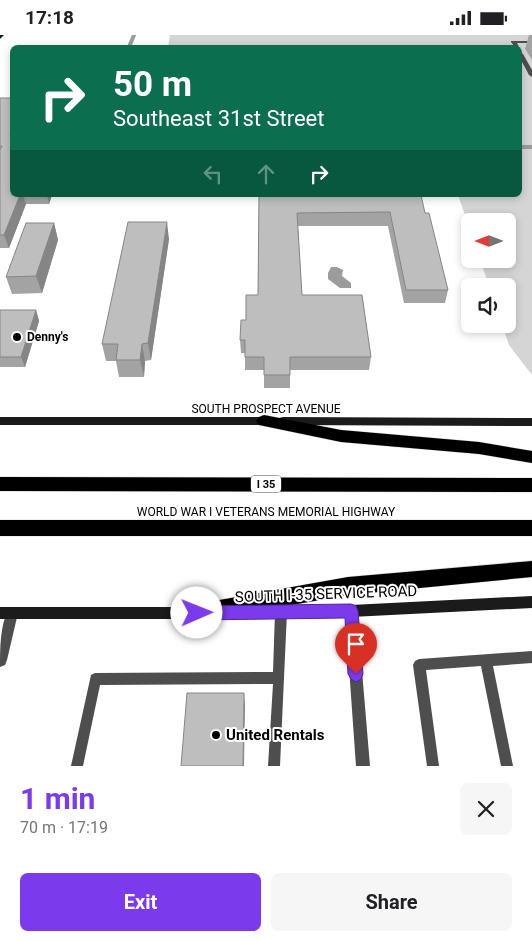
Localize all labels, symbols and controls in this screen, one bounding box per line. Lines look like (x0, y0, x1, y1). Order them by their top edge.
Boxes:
text: 17:18 (25, 6, 74, 29)
text: 50 m (113, 64, 192, 105)
icon: right (30, 65, 95, 130)
text: Southeast 31st Street (113, 106, 324, 131)
icon: left (199, 160, 227, 188)
icon: ahead (252, 160, 280, 188)
icon: right (305, 160, 333, 188)
north arrow (461, 213, 516, 267)
map controls (461, 213, 516, 333)
button: sound (461, 278, 516, 333)
place label: Denny's (27, 330, 68, 344)
marker: Denny's (11, 331, 23, 343)
street label: SOUTH PROSPECT AVENUE (191, 402, 341, 416)
road number: I 35 (251, 475, 281, 493)
street label: WORLD WAR I VETERANS MEMORIAL HIGHWAY (137, 505, 396, 519)
street label: SOUTH I-35 SERVICE ROAD (235, 582, 417, 606)
position arrow (170, 586, 222, 638)
pin (335, 623, 377, 674)
icon: arrive (342, 630, 370, 658)
place label: United Rentals (226, 726, 325, 744)
marker: United Rentals (210, 729, 222, 741)
text: 1 min (20, 781, 95, 816)
button: close (460, 783, 512, 835)
text: 70 m · 17:19 (20, 818, 108, 837)
button: Exit (20, 873, 261, 931)
button: Share (271, 873, 512, 931)

